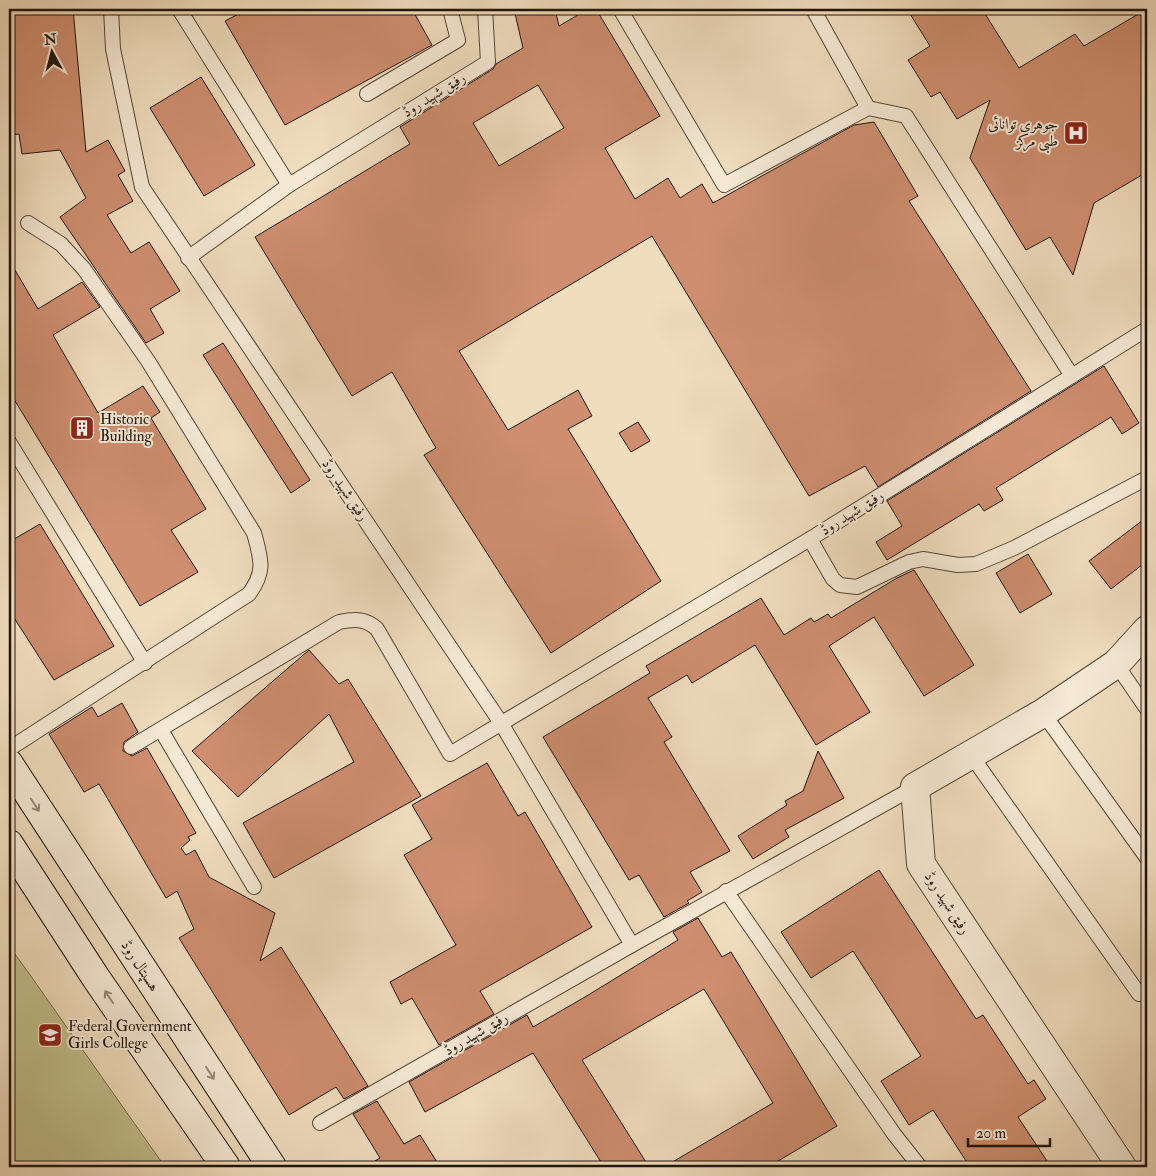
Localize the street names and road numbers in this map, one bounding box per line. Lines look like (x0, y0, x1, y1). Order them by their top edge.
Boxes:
street label: رفیق شہید روڈ (399, 68, 469, 122)
street label: رفیق شہید روڈ (317, 455, 373, 525)
street label: رفیق شہید روڈ (817, 486, 887, 540)
street label: رفیق شہید روڈ (920, 868, 974, 938)
street label: ہسپتال روڈ (116, 937, 163, 996)
street label: رفیق شہید روڈ (440, 1008, 512, 1060)

